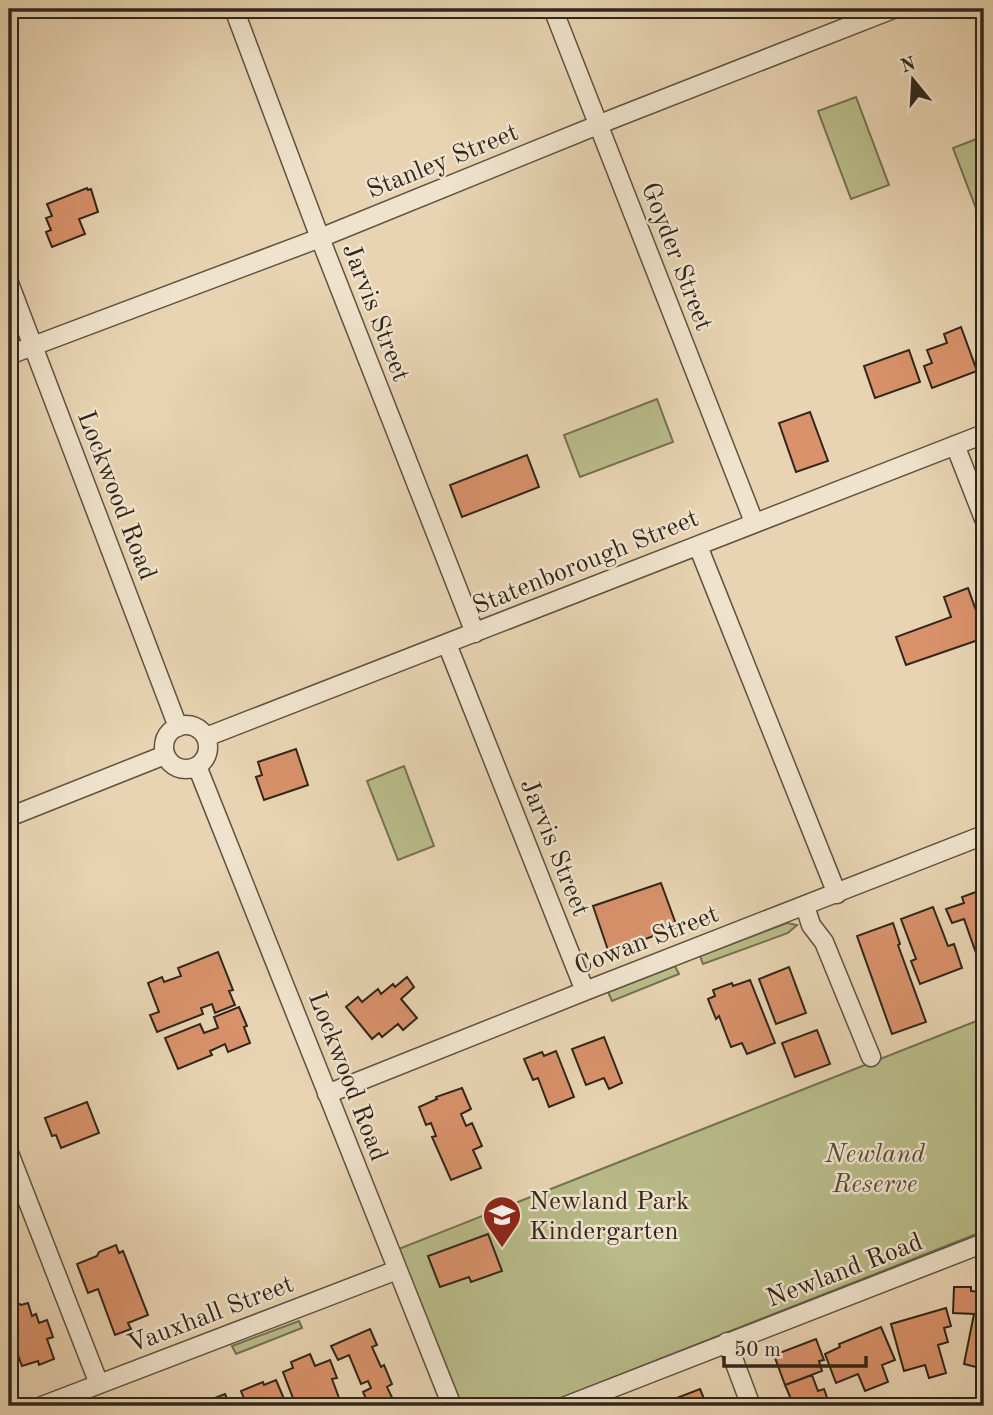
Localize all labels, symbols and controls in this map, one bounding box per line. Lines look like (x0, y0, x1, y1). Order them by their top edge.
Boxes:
north arrow (878, 46, 948, 116)
text: N (899, 55, 919, 77)
street label: Stanley Street (363, 120, 522, 204)
street label: Goyder Street (636, 179, 716, 334)
street label: Jarvis Street (337, 240, 413, 385)
street label: Lockwood Road (72, 408, 160, 584)
street label: Statenborough Street (469, 506, 702, 620)
street label: Jarvis Street (515, 775, 594, 920)
street label: Cowan Street (571, 901, 722, 980)
street label: Lockwood Road (303, 989, 391, 1165)
park label: Newland Reserve (824, 1142, 925, 1198)
place label: Newland Park Kindergarten (529, 1189, 689, 1245)
school or university icon: Newland Park Kindergarten (481, 1194, 523, 1249)
street label: Newland Road (763, 1229, 926, 1313)
street label: Vauxhall Street (124, 1271, 297, 1358)
scale bar (724, 1324, 865, 1368)
text: 50 m (734, 1340, 781, 1361)

